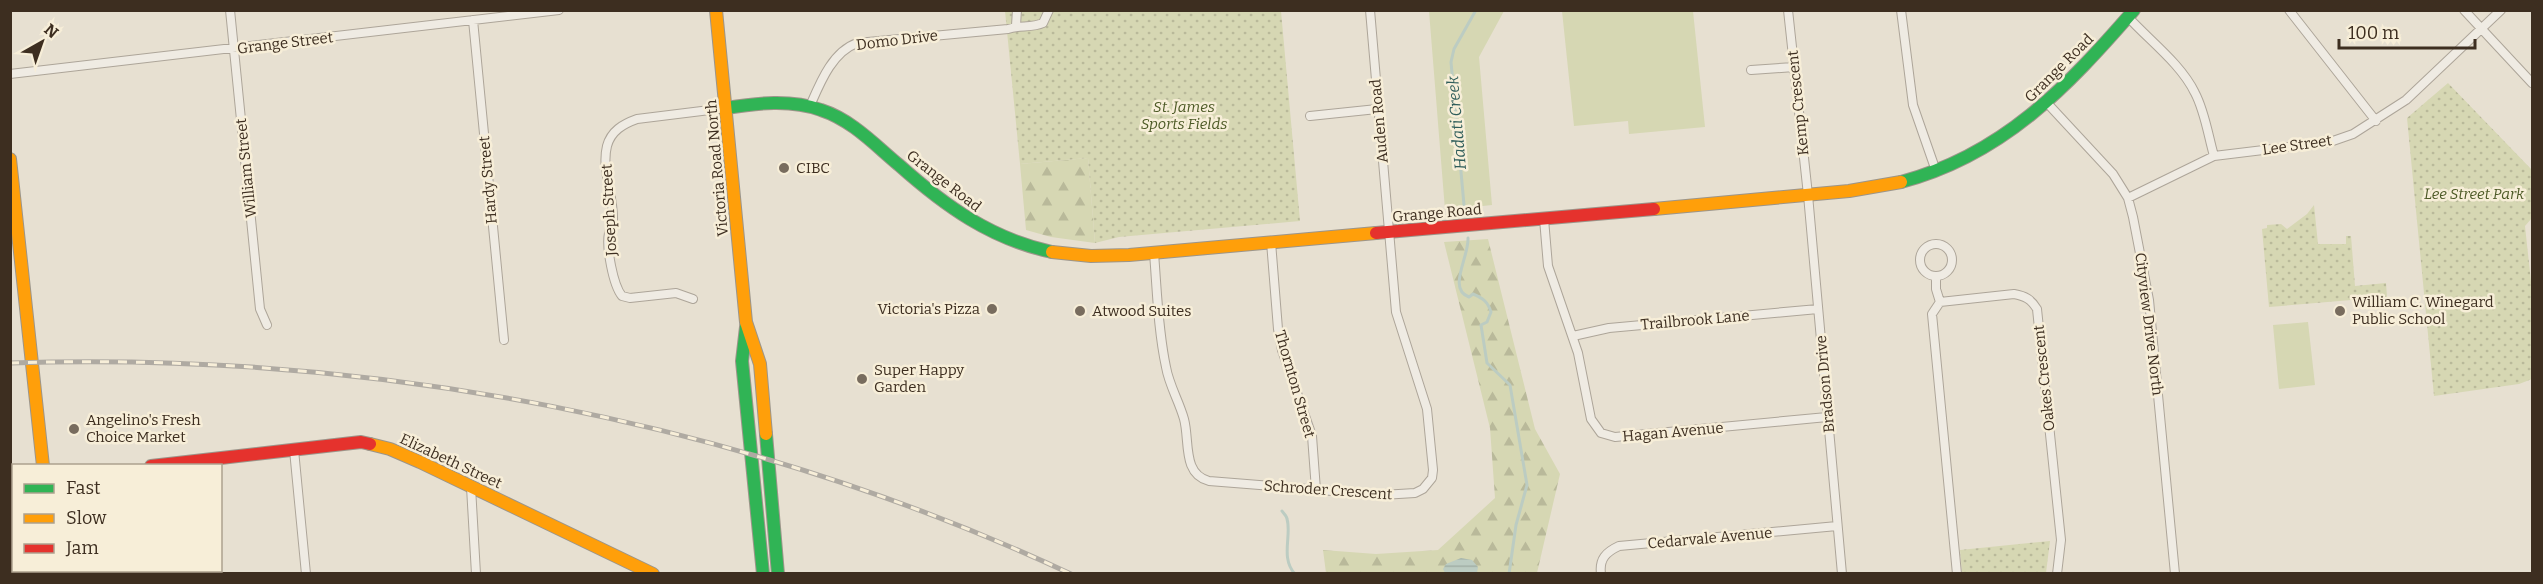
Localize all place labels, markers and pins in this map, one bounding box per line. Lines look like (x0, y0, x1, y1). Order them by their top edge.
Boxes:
place label: CIBC (796, 159, 830, 177)
marker: CIBC (777, 161, 791, 175)
place label: William C. Winegard Public School (2352, 293, 2494, 328)
place label: Victoria's Pizza (878, 300, 980, 318)
marker: Victoria's Pizza (985, 302, 999, 316)
place label: Atwood Suites (1092, 302, 1191, 320)
marker: Atwood Suites (1073, 304, 1087, 318)
marker: William C. Winegard Public School (2333, 304, 2347, 318)
place label: Super Happy Garden (874, 361, 964, 396)
marker: Super Happy Garden (855, 372, 869, 386)
place label: Angelino's Fresh Choice Market (86, 411, 201, 446)
marker: Angelino's Fresh Choice Market (67, 422, 81, 436)

